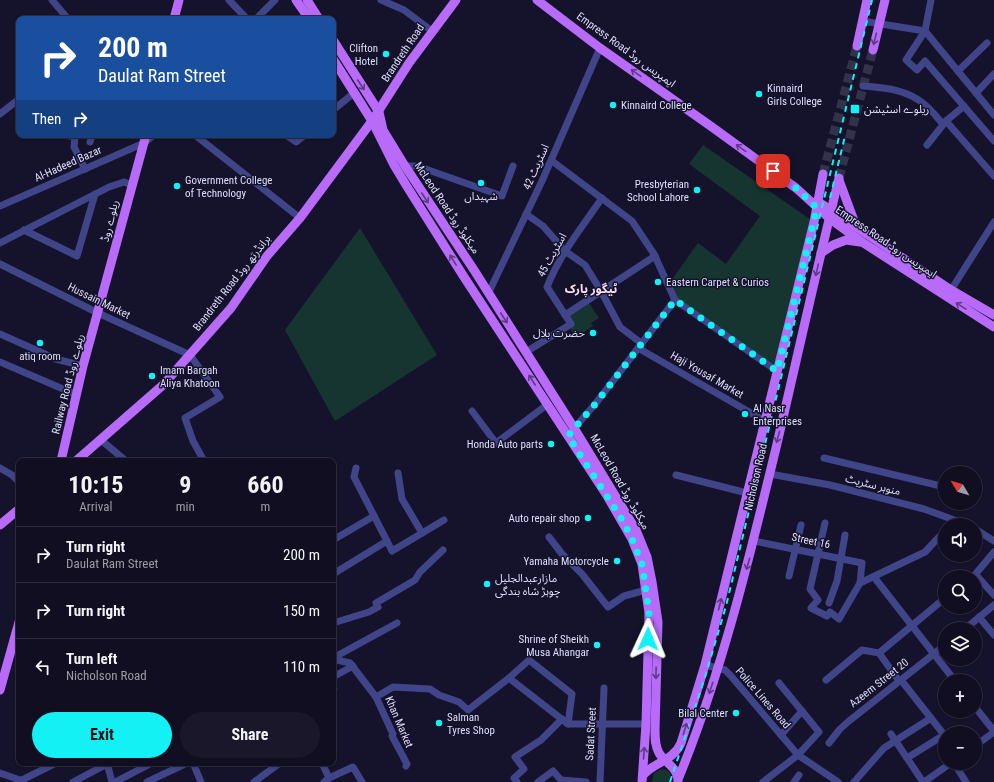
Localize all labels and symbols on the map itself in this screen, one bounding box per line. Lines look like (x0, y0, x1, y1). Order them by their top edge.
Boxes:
street label: Empress Road ایمپریس روڈ (573, 9, 678, 91)
street label: Brandreth Road (379, 22, 427, 84)
one-way arrow (871, 32, 879, 45)
place label: Clifton Hotel (349, 42, 378, 68)
marker: Clifton Hotel (381, 49, 391, 59)
one-way arrow (630, 69, 641, 77)
one-way arrow (358, 79, 366, 91)
place label: Kinnaird Girls College (767, 82, 822, 108)
marker: Kinnaird Girls College (754, 89, 764, 99)
place label: Kinnaird College (621, 99, 692, 112)
marker: Kinnaird College (608, 100, 618, 110)
marker: ریلوے اسٹیشن (849, 103, 861, 115)
place label: ریلوے اسٹیشن (864, 103, 929, 116)
street label: اسٹریٹ 42 (520, 142, 552, 192)
street label: Al-Hadeed Bazar (32, 143, 104, 185)
one-way arrow (736, 144, 747, 153)
pin (756, 154, 790, 188)
street label: McLeod Road میکلوڈ روڈ (411, 159, 483, 257)
place label: Government College of Technology (185, 174, 273, 200)
marker: شہیداں (476, 178, 486, 188)
place label: Presbyterian School Lahore (627, 178, 689, 204)
marker: Government College of Technology (172, 181, 182, 191)
marker: Presbyterian School Lahore (692, 185, 702, 195)
place label: شہیداں (464, 190, 498, 203)
one-way arrow (421, 192, 429, 203)
street label: ریلوے روڈ (98, 199, 122, 243)
street label: Empress Road ایمپریس روڈ (832, 203, 939, 282)
street label: اسٹریٹ 45 (535, 231, 569, 279)
street label: Brandreth Road برانڈرتھ روڈ (190, 232, 274, 334)
one-way arrow (449, 255, 457, 266)
one-way arrow (812, 263, 820, 276)
place label: Eastern Carpet & Curios (666, 276, 769, 289)
marker: Eastern Carpet & Curios (653, 277, 663, 287)
street label: Hussain Market (66, 280, 132, 322)
district label: ٹیگور پارک (565, 282, 617, 298)
one-way arrow (956, 302, 967, 310)
one-way arrow (500, 312, 508, 324)
place label: حضرت بلال (533, 327, 586, 340)
marker: حضرت بلال (588, 328, 598, 338)
street label: Railway Road ریلوے روڈ (49, 332, 87, 435)
marker: atiq room (35, 338, 45, 348)
street label: Haji Yousaf Market (668, 349, 746, 401)
place label: atiq room (19, 350, 61, 363)
place label: Imam Bargah Aliya Khatoon (160, 364, 220, 390)
marker: Imam Bargah Aliya Khatoon (147, 371, 157, 381)
one-way arrow (528, 375, 536, 386)
place label: Al Nasr Enterprises (753, 402, 802, 428)
marker: Al Nasr Enterprises (740, 409, 750, 419)
one-way arrow (774, 431, 782, 444)
street label: McLeod Road میکلوڈ روڈ (587, 432, 653, 532)
place label: Honda Auto parts (467, 438, 543, 451)
marker: Honda Auto parts (546, 439, 556, 449)
street label: Nicholson Road (742, 442, 770, 512)
north arrow (938, 466, 982, 510)
street label: منوہر سٹریٹ (844, 472, 902, 498)
place label: Auto repair shop (508, 512, 580, 525)
marker: Auto repair shop (583, 513, 593, 523)
street label: Street 16 (790, 531, 832, 551)
place label: Yamaha Motorcycle (524, 555, 609, 568)
marker: Yamaha Motorcycle (612, 556, 622, 566)
one-way arrow (743, 557, 751, 570)
place label: مازارعبدالجلیل چوہڑ شاہ بندگی (495, 572, 561, 599)
marker: مازارعبدالجلیل چوہڑ شاہ بندگی (482, 579, 492, 589)
one-way arrow (716, 598, 724, 611)
position arrow (627, 618, 669, 660)
place label: Shrine of Sheikh Musa Ahangar (519, 633, 590, 659)
marker: Shrine of Sheikh Musa Ahangar (592, 640, 602, 650)
street label: Azeem Street 20 (847, 656, 911, 710)
street label: Police Lines Road (733, 665, 793, 731)
one-way arrow (653, 666, 660, 679)
one-way arrow (707, 682, 714, 695)
street label: Khan Market (382, 694, 416, 750)
street label: Sadat Street (583, 707, 599, 761)
place label: Bilal Center (678, 707, 729, 720)
marker: Bilal Center (731, 708, 741, 718)
place label: Salman Tyres Shop (447, 711, 495, 737)
marker: Salman Tyres Shop (434, 718, 444, 728)
one-way arrow (682, 723, 689, 736)
one-way arrow (641, 747, 648, 760)

